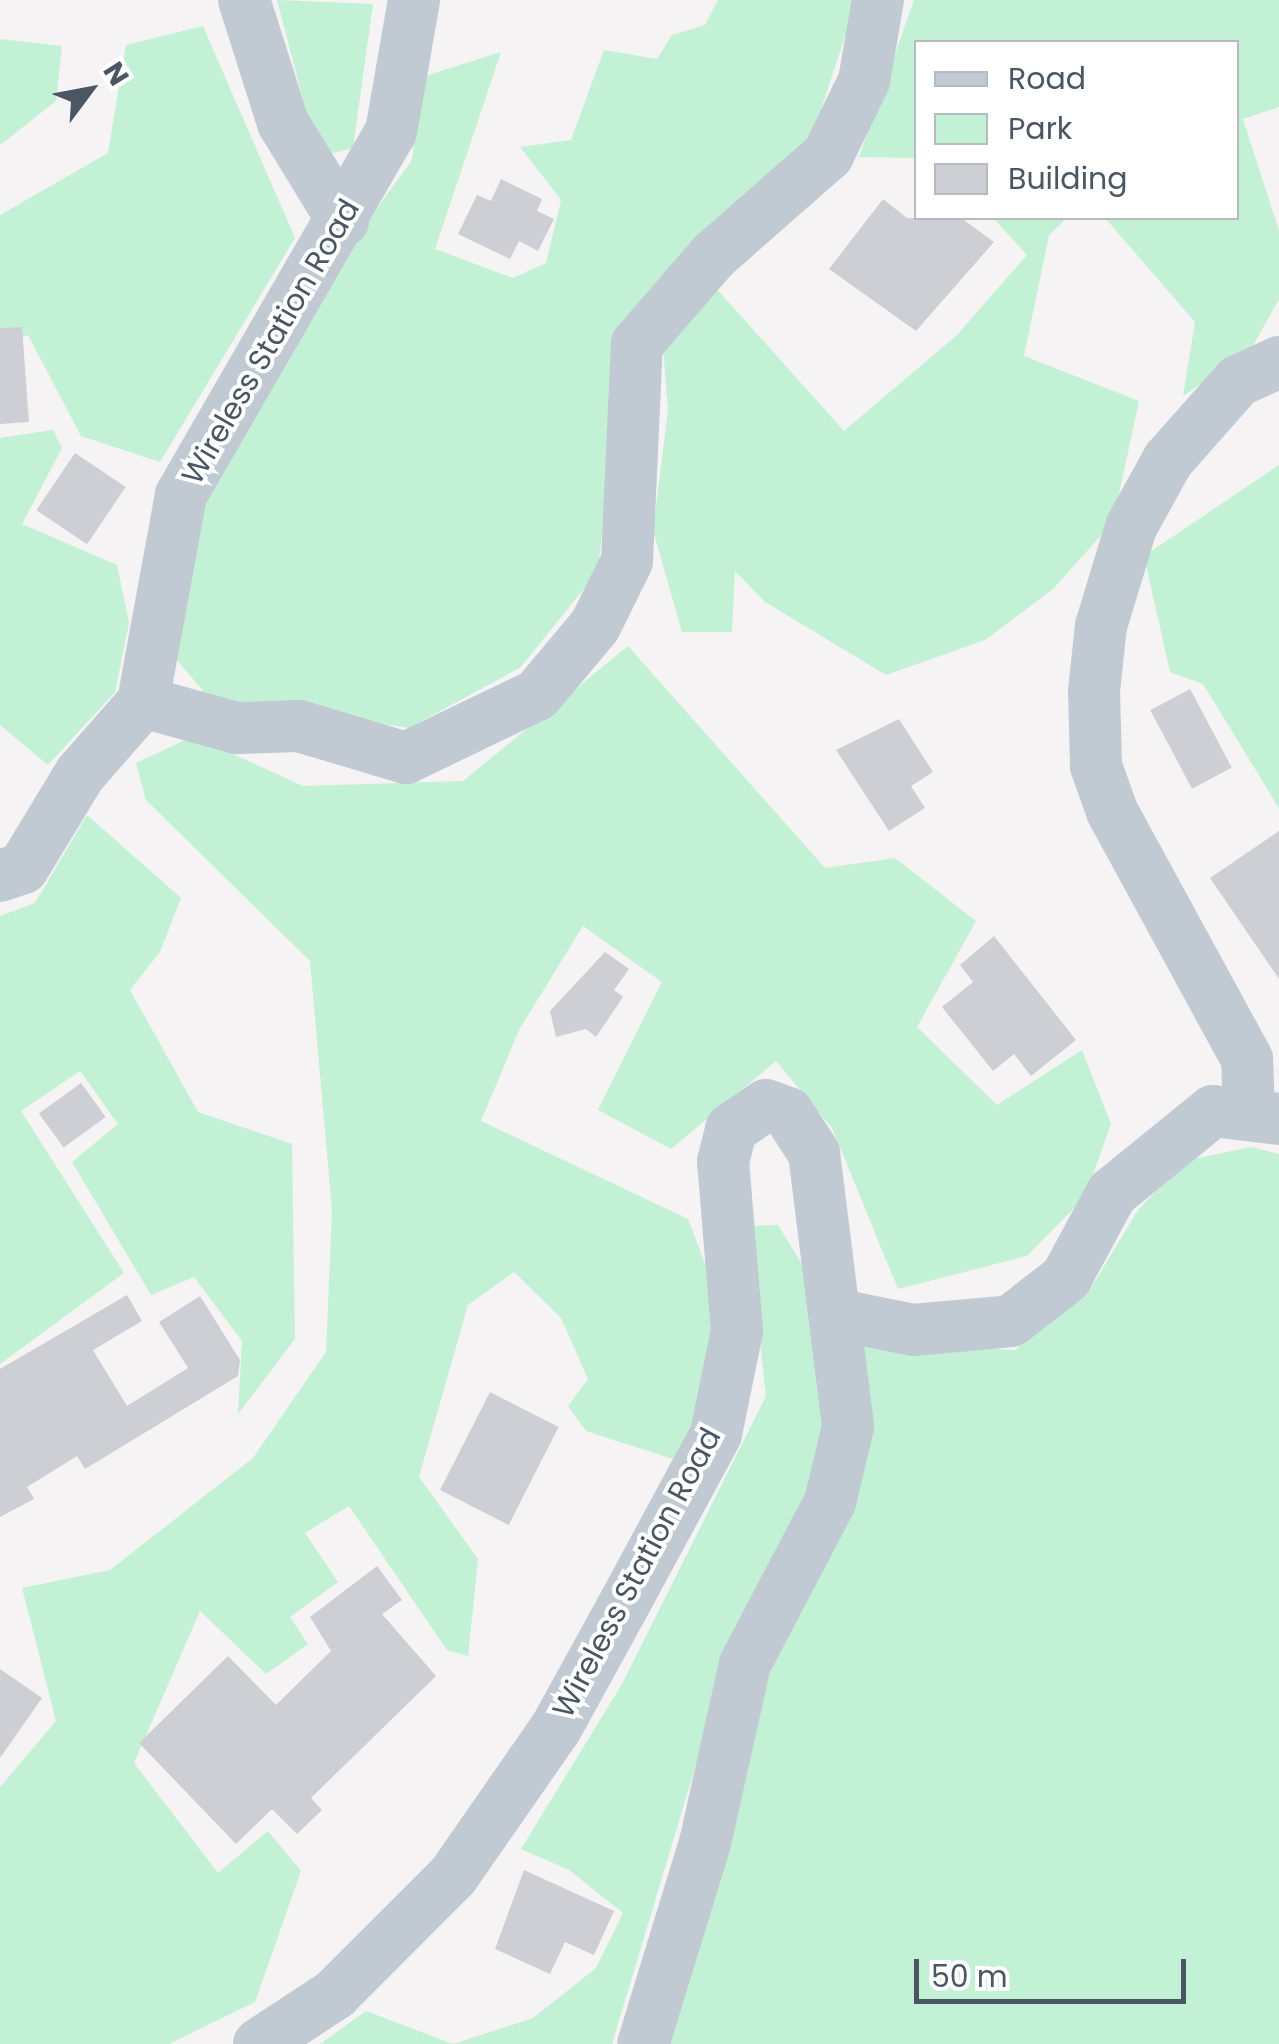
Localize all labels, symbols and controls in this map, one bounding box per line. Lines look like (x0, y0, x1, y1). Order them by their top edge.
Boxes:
north arrow (40, 40, 140, 140)
legend (914, 40, 1239, 220)
text: N (94, 55, 138, 93)
text: Road (1008, 57, 1086, 100)
text: Park (1008, 107, 1072, 150)
text: Building (1008, 157, 1128, 200)
street label: Wireless Station Road (175, 193, 367, 491)
street label: Wireless Station Road (545, 1422, 729, 1724)
scale bar (919, 1939, 1192, 2001)
text: 50 m (931, 1955, 1008, 1998)

